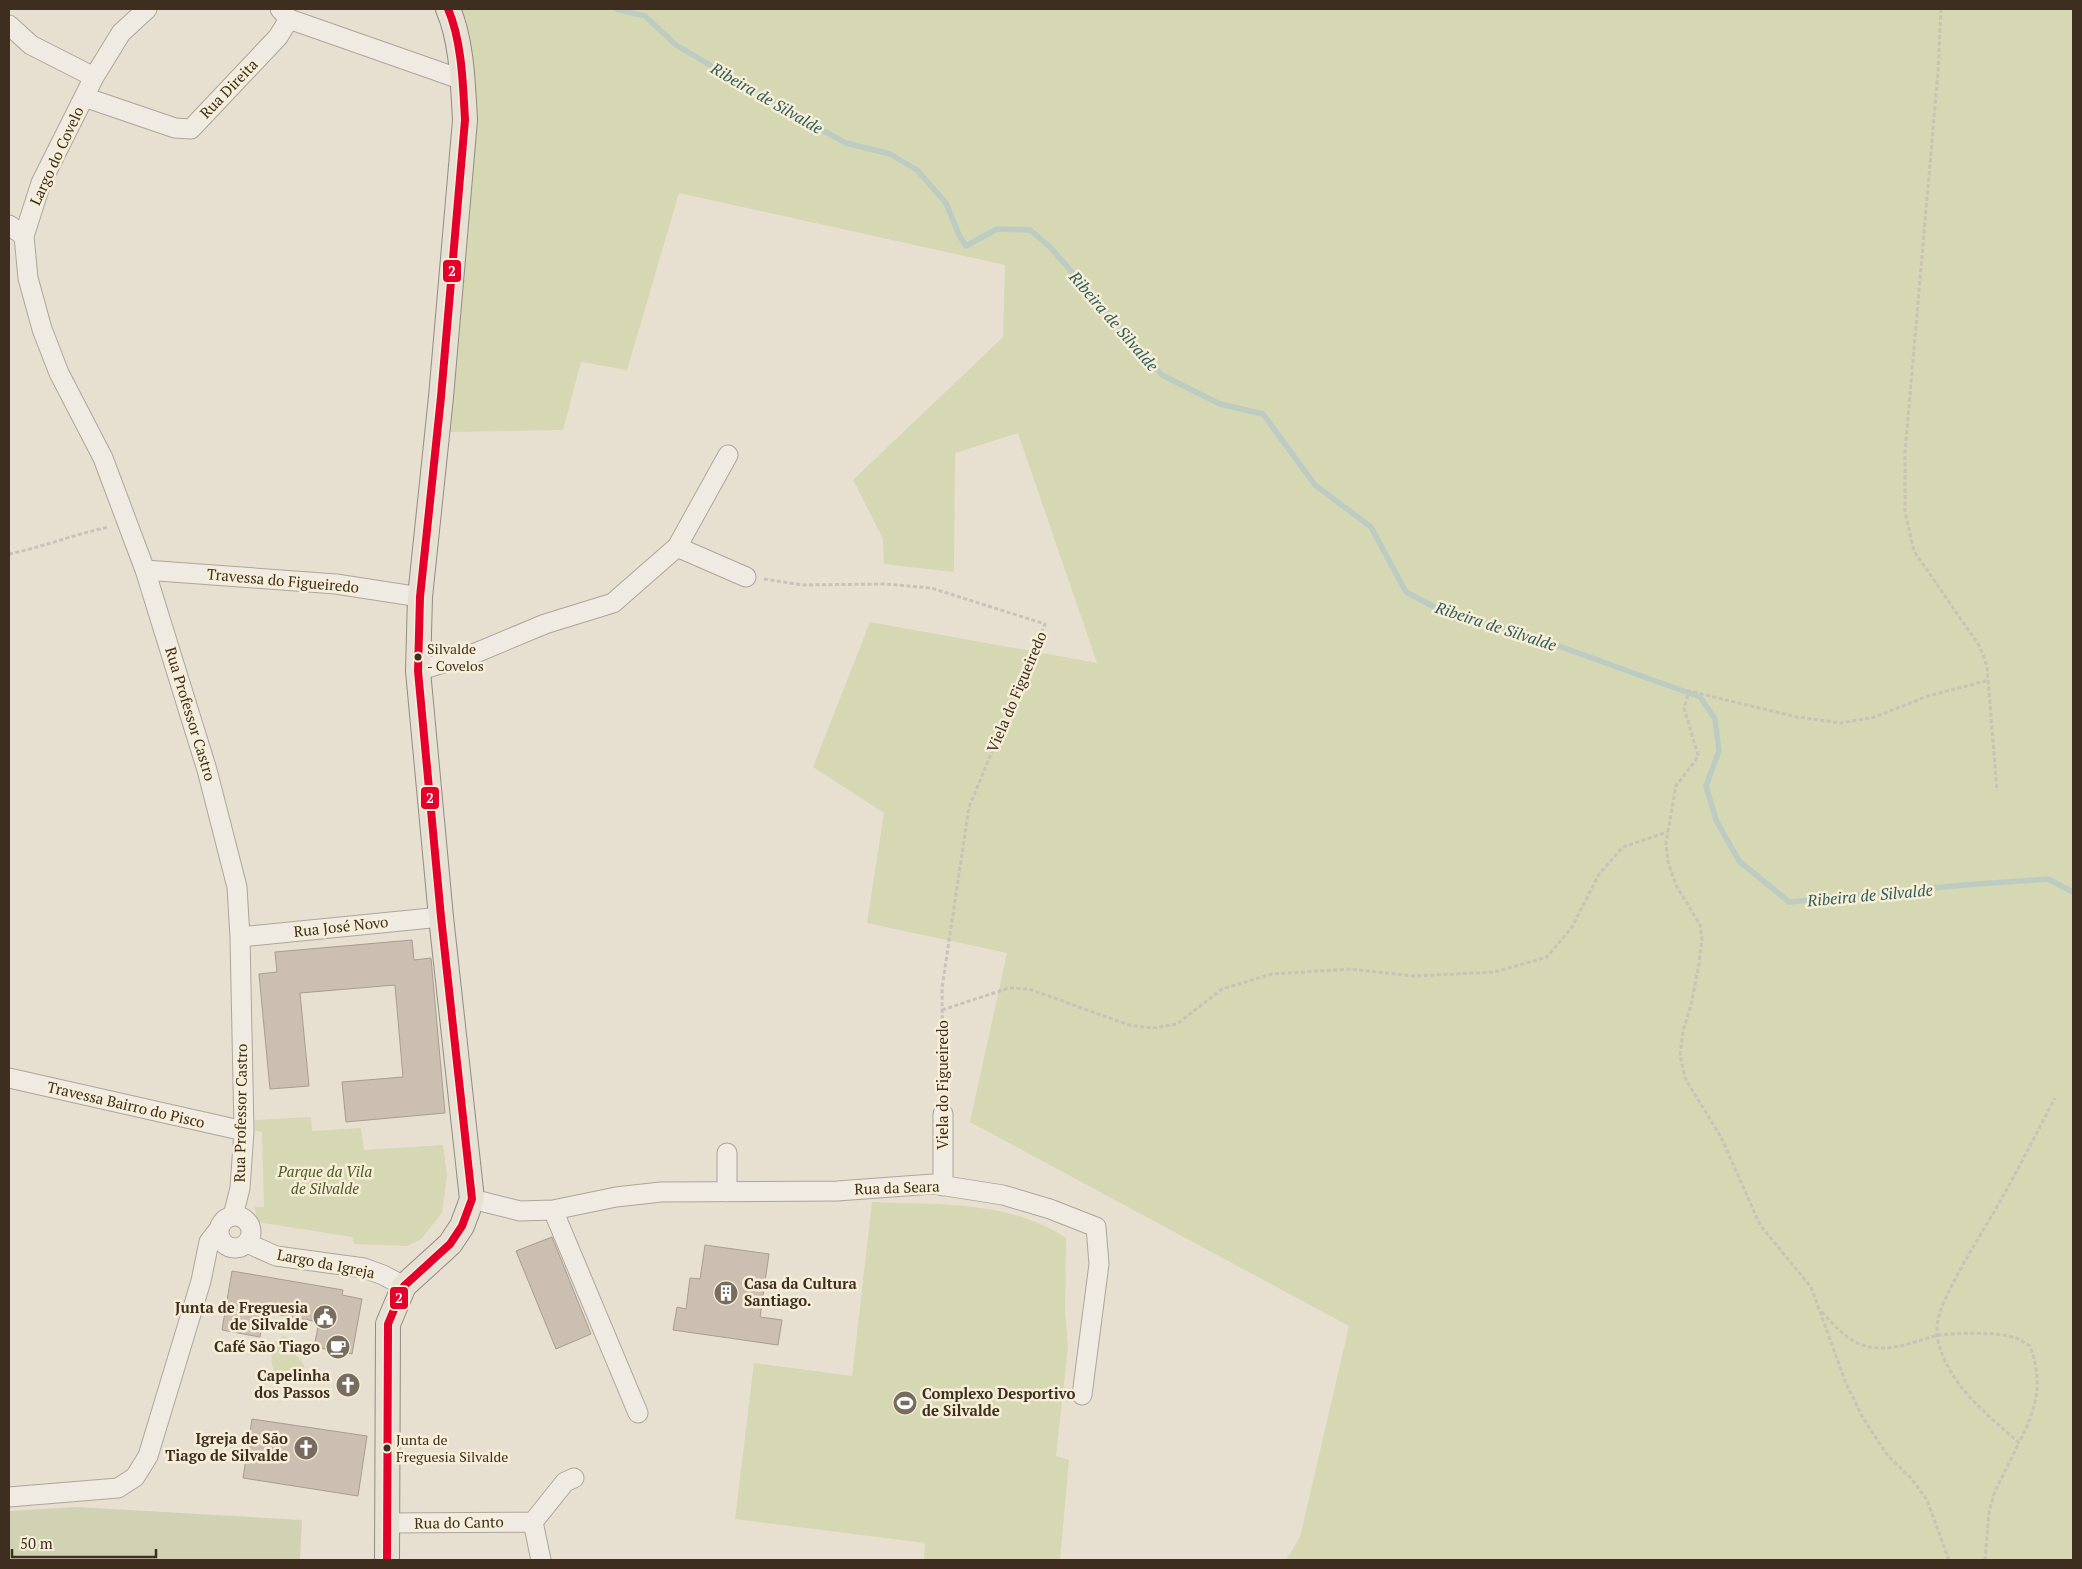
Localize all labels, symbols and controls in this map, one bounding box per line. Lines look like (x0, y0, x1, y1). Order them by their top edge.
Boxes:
street label: Rua Direita (195, 54, 262, 122)
water label: Ribeira de Silvalde (706, 56, 827, 139)
street label: Largo do Covelo (24, 103, 88, 208)
line badge: 2 (442, 259, 462, 283)
text: 2 (448, 261, 456, 280)
water label: Ribeira de Silvalde (1064, 265, 1164, 376)
street label: Travessa do Figueiredo (206, 563, 360, 597)
water label: Ribeira de Silvalde (1432, 596, 1559, 656)
street label: Viela do Figueiredo (982, 628, 1051, 755)
place label: Silvalde - Covelos (427, 639, 484, 675)
street label: Rua Professor Castro (161, 644, 221, 783)
marker: Silvalde - Covelos (413, 652, 423, 662)
line badge: 2 (420, 786, 440, 810)
text: 2 (426, 788, 434, 807)
water label: Ribeira de Silvalde (1805, 879, 1934, 912)
street label: Rua José Novo (293, 911, 389, 941)
street label: Viela do Figueiredo (932, 1020, 952, 1150)
street label: Rua Professor Castro (229, 1043, 251, 1183)
street label: Travessa Bairro do Pisco (45, 1076, 207, 1132)
park label: Parque da Vila de Silvalde (277, 1161, 372, 1198)
street label: Rua da Seara (854, 1176, 940, 1198)
street label: Largo da Igreja (276, 1244, 377, 1282)
place label: Casa da Cultura Santiago. (744, 1273, 858, 1310)
building icon: Casa da Cultura Santiago. (713, 1280, 739, 1306)
line badge: 2 (389, 1286, 409, 1310)
text: 2 (395, 1288, 403, 1307)
place label: Junta de Freguesia de Silvalde (175, 1297, 309, 1334)
public building icon: Junta de Freguesia de Silvalde (312, 1304, 338, 1330)
cafe icon: Café São Tiago (325, 1334, 351, 1360)
place label: Café São Tiago (214, 1336, 320, 1356)
place label: Capelinha dos Passos (254, 1365, 331, 1402)
church icon: Capelinha dos Passos (335, 1372, 361, 1398)
place label: Complexo Desportivo de Silvalde (922, 1383, 1075, 1420)
sports icon: Complexo Desportivo de Silvalde (892, 1390, 918, 1416)
place label: Igreja de São Tiago de Silvalde (165, 1428, 288, 1465)
place label: Junta de Freguesia Silvalde (396, 1430, 508, 1466)
church icon: Igreja de São Tiago de Silvalde (293, 1435, 319, 1461)
marker: Junta de Freguesia Silvalde (382, 1443, 392, 1453)
street label: Rua do Canto (414, 1511, 504, 1533)
scale bar (12, 1526, 156, 1558)
text: 50 m (20, 1533, 53, 1553)

